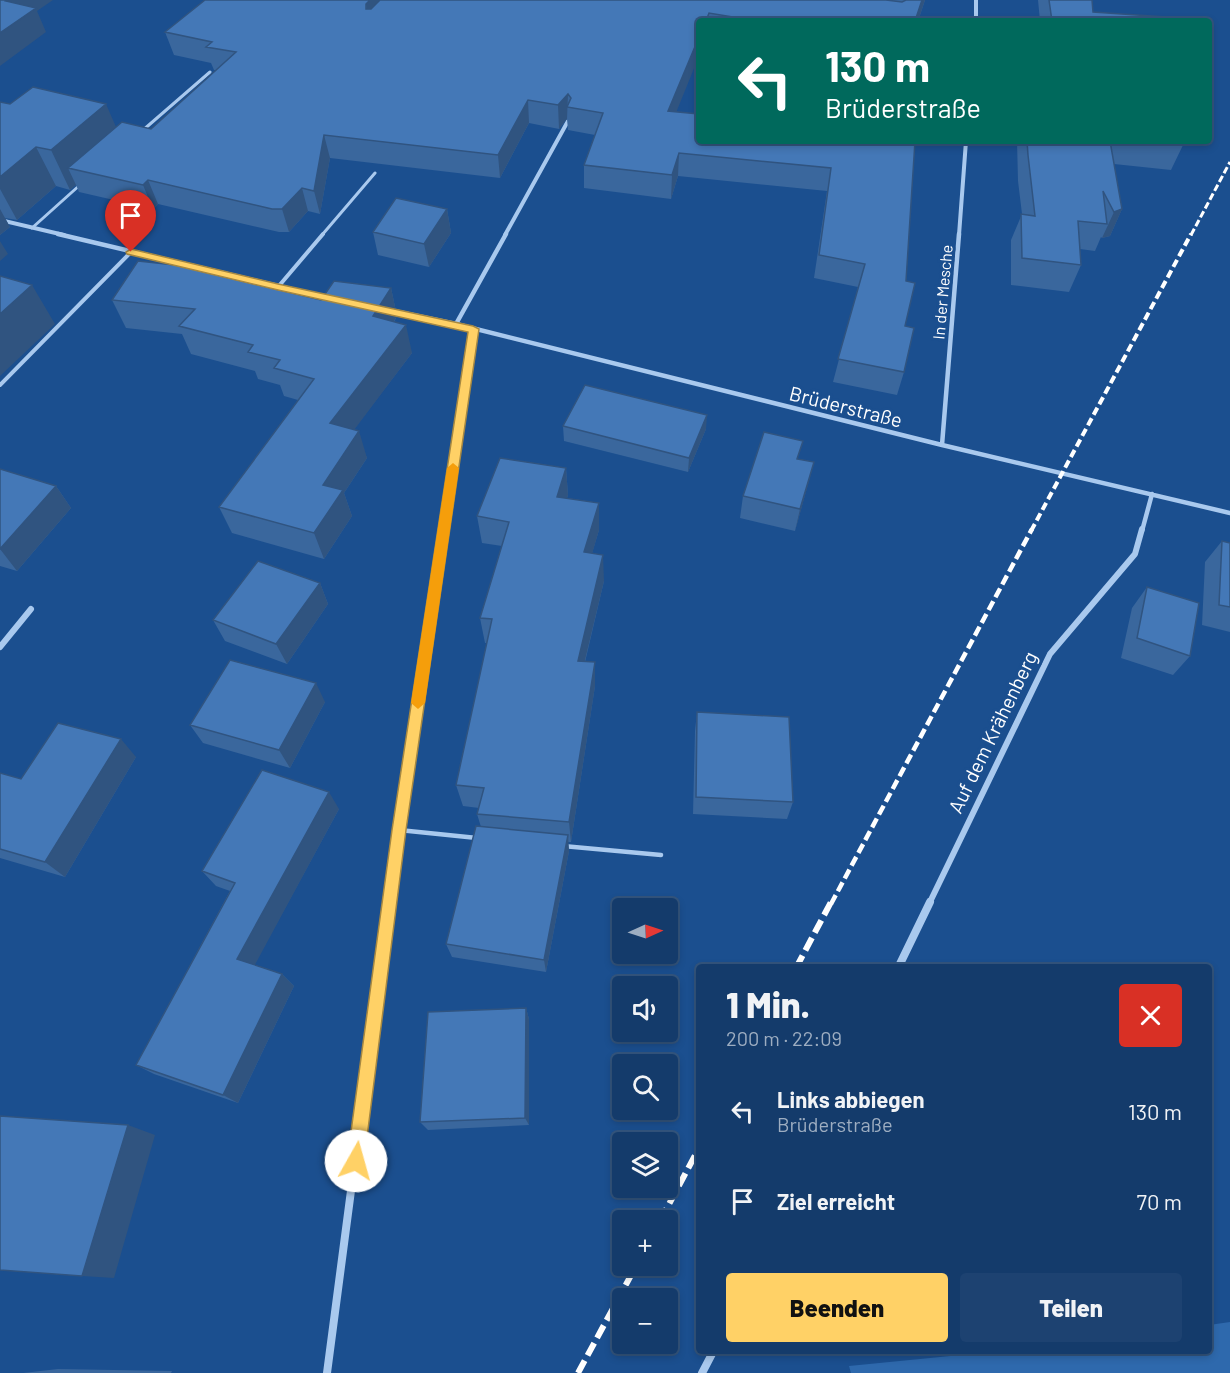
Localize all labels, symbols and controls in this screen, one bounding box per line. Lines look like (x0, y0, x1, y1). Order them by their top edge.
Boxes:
text: 130 m (825, 40, 930, 90)
icon: left (726, 42, 804, 120)
text: Brüderstraße (825, 91, 981, 123)
pin (105, 190, 156, 252)
icon: arrive (114, 199, 147, 232)
street label: In der Mesche (928, 244, 956, 340)
street label: Brüderstraße (787, 380, 905, 432)
street label: Auf dem Krähenberg (942, 647, 1042, 817)
north arrow (612, 898, 678, 964)
map controls (612, 898, 678, 1354)
button: sound (612, 976, 678, 1042)
text: 1 Min. (726, 982, 810, 1025)
button: close (1119, 984, 1182, 1047)
text: 200 m · 22:09 (726, 1026, 842, 1050)
button: search (612, 1054, 678, 1120)
text: Links abbiegen (777, 1086, 925, 1112)
icon: left (726, 1095, 759, 1128)
text: 130 m (1128, 1098, 1182, 1124)
text: Brüderstraße (777, 1112, 893, 1136)
position arrow (324, 1129, 388, 1193)
button: layers (612, 1132, 678, 1198)
icon: arrive (726, 1185, 759, 1218)
text: Ziel erreicht (777, 1188, 895, 1214)
text: 70 m (1137, 1188, 1182, 1214)
button: + (612, 1210, 678, 1276)
button: Beenden (726, 1273, 948, 1342)
button: Teilen (960, 1273, 1182, 1342)
button: − (612, 1288, 678, 1354)

